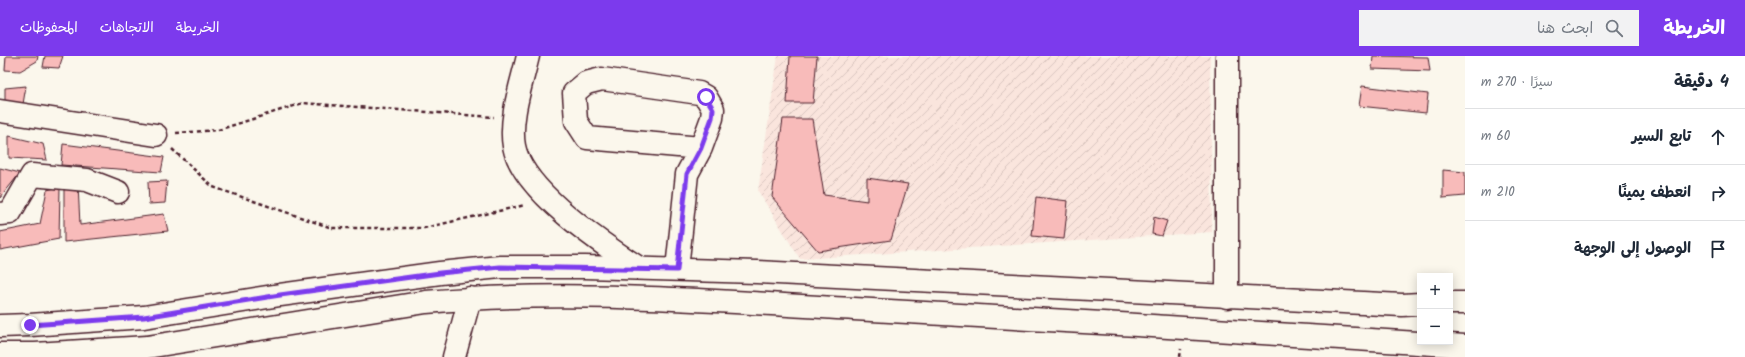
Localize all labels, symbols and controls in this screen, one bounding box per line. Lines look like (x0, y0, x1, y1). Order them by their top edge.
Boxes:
search box (1359, 10, 1639, 46)
text: الخريطة (1663, 14, 1725, 44)
text: المحفوظات (20, 17, 78, 39)
text: الاتجاهات (100, 17, 154, 39)
text: الخريطة (176, 17, 219, 39)
text: ابحث هنا (1537, 17, 1593, 41)
icon: search (1603, 17, 1625, 39)
text: 4 دقيقة (1674, 69, 1729, 96)
text: سيرًا · 270 m (1481, 72, 1553, 93)
route start (697, 88, 715, 106)
text: تابع السير (1632, 125, 1691, 149)
text: 60 m (1481, 126, 1510, 147)
icon: ahead (1707, 126, 1729, 148)
text: انعطف يمينًا (1618, 181, 1691, 205)
text: 210 m (1481, 182, 1515, 203)
icon: right (1707, 182, 1729, 204)
text: الوصول إلى الوجهة (1574, 237, 1691, 261)
icon: arrive (1707, 238, 1729, 260)
map controls (1417, 273, 1453, 345)
button: + (1417, 273, 1453, 309)
button: − (1417, 309, 1453, 345)
route end (21, 316, 39, 334)

